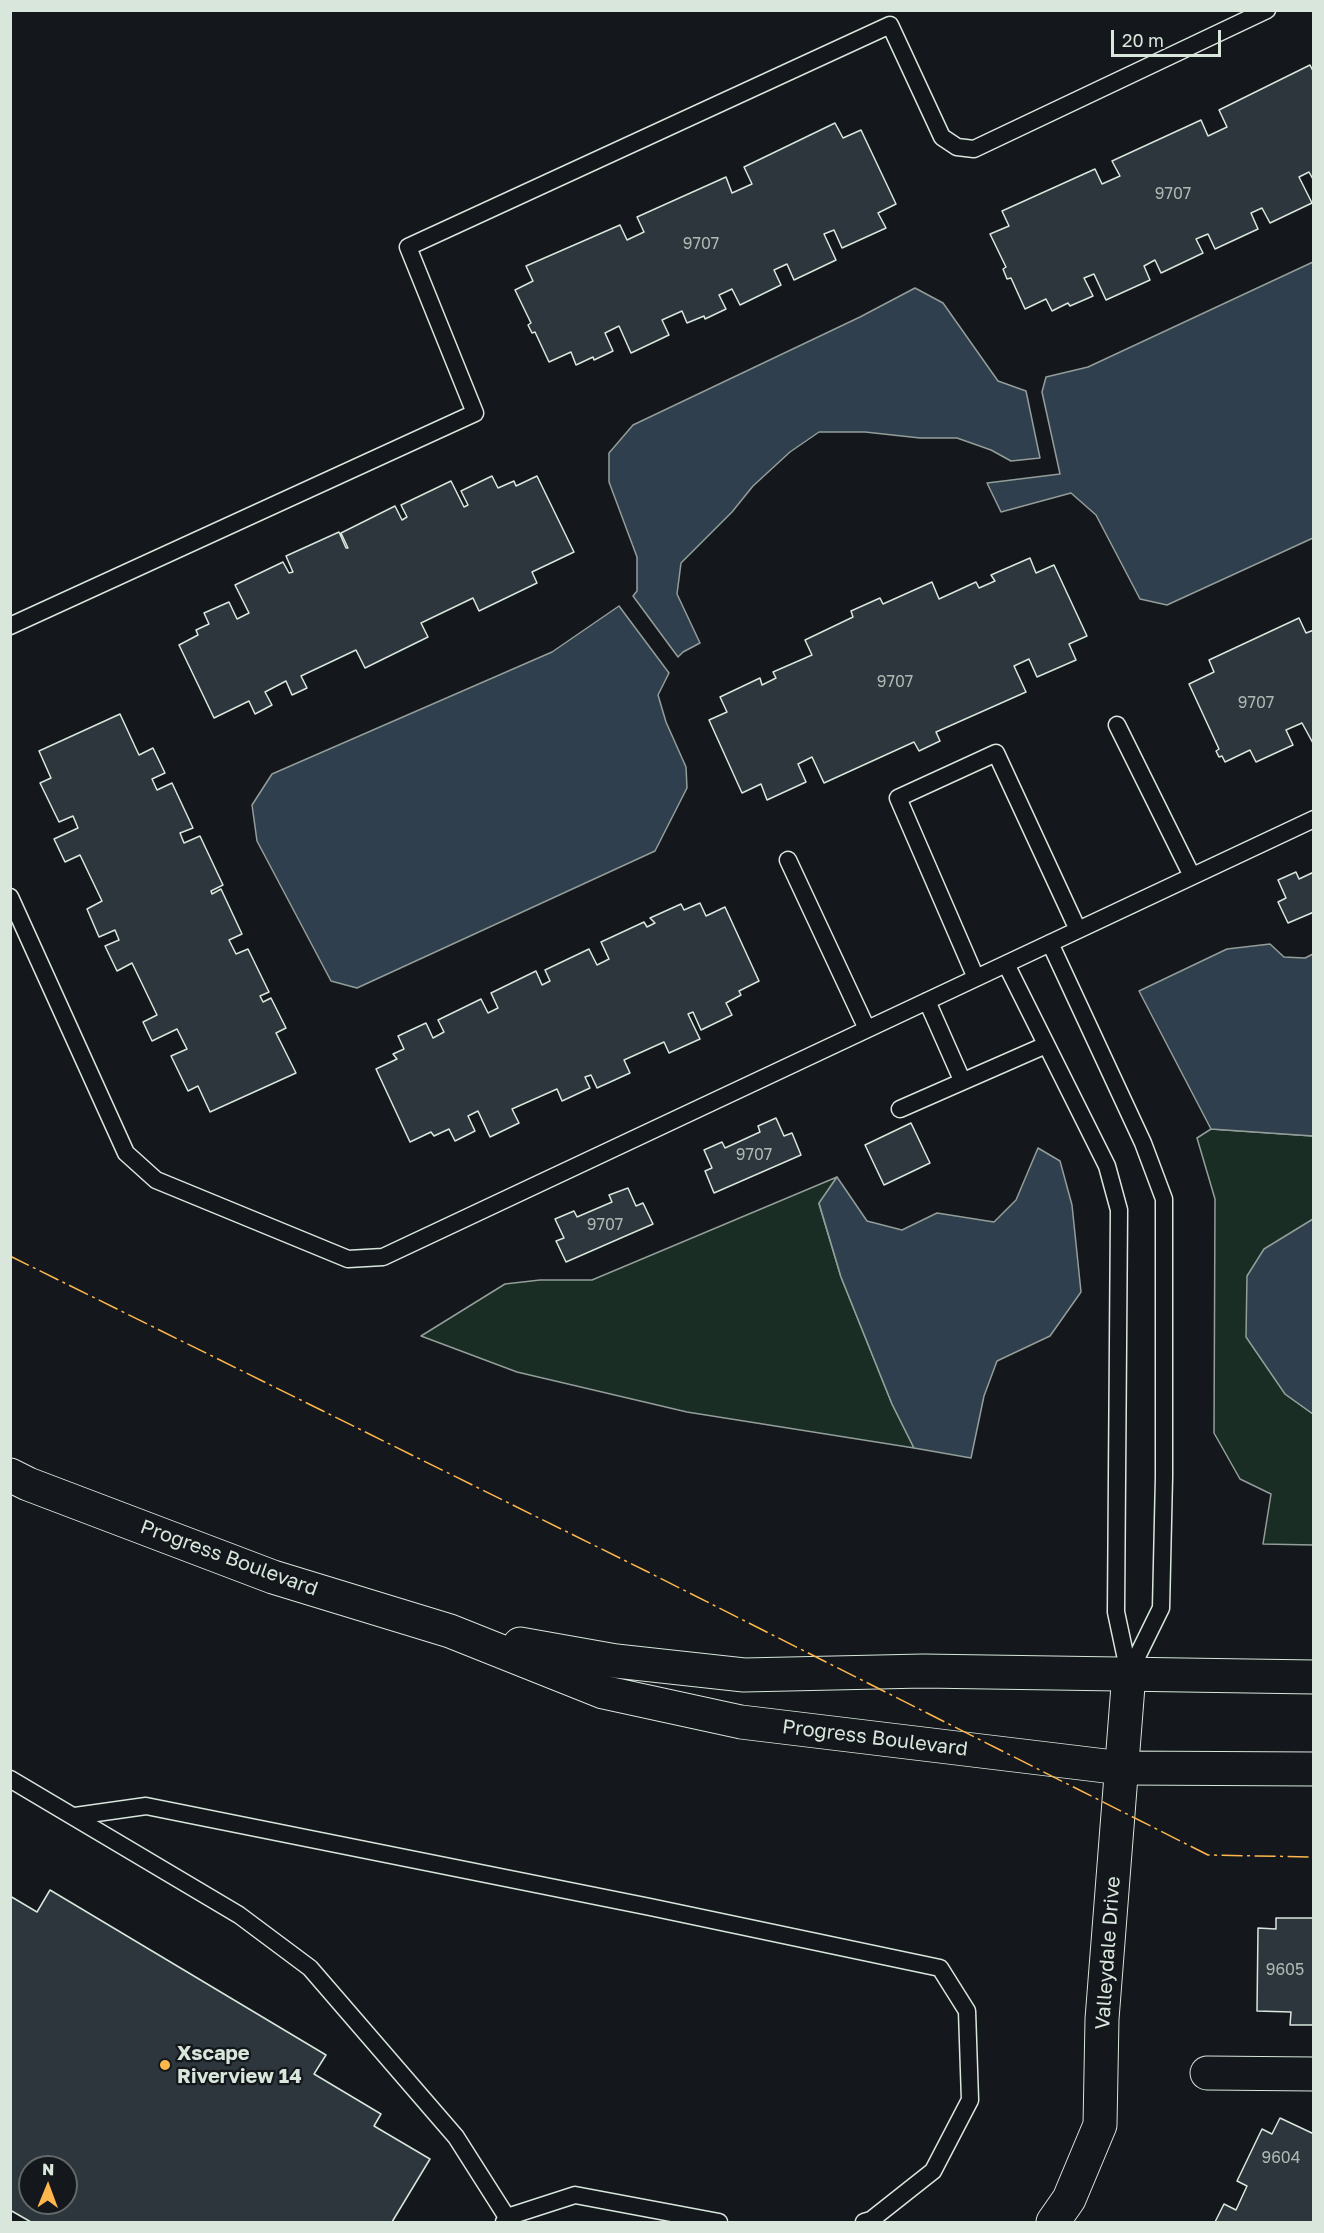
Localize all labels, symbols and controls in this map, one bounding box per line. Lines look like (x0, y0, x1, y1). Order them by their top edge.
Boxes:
scale bar (1114, 18, 1224, 56)
text: 20 m (1122, 29, 1164, 51)
house number: 9707 (1155, 184, 1191, 204)
house number: 9707 (683, 234, 719, 254)
house number: 9707 (877, 672, 913, 692)
house number: 9707 (1238, 693, 1274, 713)
house number: 9707 (736, 1145, 772, 1165)
house number: 9707 (587, 1215, 623, 1235)
street label: Progress Boulevard (137, 1515, 321, 1601)
street label: Progress Boulevard (781, 1715, 969, 1761)
street label: Valleydale Drive (1091, 1875, 1125, 2031)
house number: 9605 (1266, 1960, 1304, 1980)
place label: Xscape Riverview 14 (177, 2042, 302, 2089)
marker: Xscape Riverview 14 (158, 2058, 172, 2072)
house number: 9604 (1261, 2148, 1301, 2168)
north arrow (18, 2155, 78, 2215)
text: N (42, 2159, 55, 2179)

